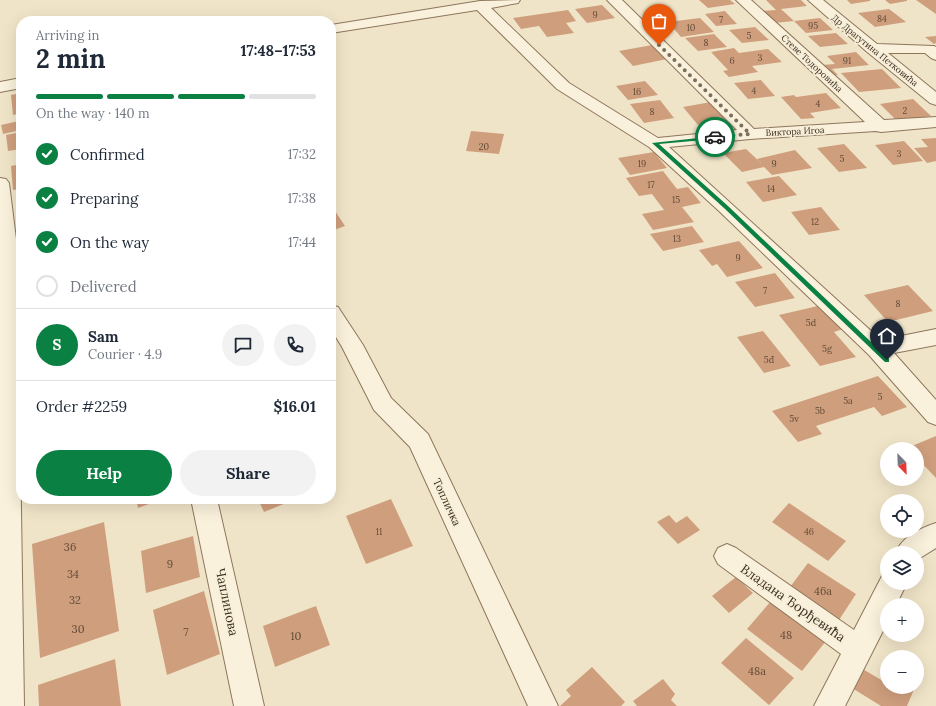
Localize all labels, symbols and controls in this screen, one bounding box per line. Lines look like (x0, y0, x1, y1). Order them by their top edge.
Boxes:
pin (642, 4, 676, 45)
house number: 9 (592, 9, 598, 20)
icon: bag (648, 10, 670, 32)
street label: Др Драгутина Петковића (830, 12, 921, 88)
house number: 84 (877, 13, 887, 24)
house number: 7 (719, 14, 723, 25)
house number: 95 (808, 20, 818, 31)
house number: 10 (687, 22, 696, 33)
text: Arriving in (36, 27, 99, 44)
house number: 5 (747, 30, 752, 41)
street label: Стеве Тодоровића (779, 32, 845, 94)
house number: 8 (703, 37, 709, 48)
text: 17:48–17:53 (241, 41, 316, 60)
text: 2 min (36, 42, 106, 75)
house number: 3 (757, 52, 763, 63)
house number: 6 (729, 55, 735, 66)
house number: 91 (843, 55, 851, 66)
house number: 4 (752, 85, 757, 96)
house number: 16 (633, 86, 641, 97)
house number: 4 (816, 98, 821, 109)
text: On the way · 140 m (36, 105, 150, 122)
house number: 2 (903, 105, 908, 116)
house number: 8 (649, 106, 655, 117)
courier (695, 117, 735, 157)
street label: Виктора Игоа (765, 124, 825, 138)
icon: car (704, 126, 726, 148)
house number: 20 (479, 141, 490, 152)
icon: check (36, 143, 58, 165)
text: Confirmed (70, 145, 145, 164)
text: 17:32 (288, 146, 316, 163)
house number: 3 (896, 148, 902, 159)
house number: 5 (840, 153, 845, 164)
house number: 19 (638, 158, 646, 169)
house number: 9 (771, 158, 777, 169)
house number: 17 (647, 179, 655, 190)
house number: 14 (767, 183, 775, 194)
icon: check (36, 187, 58, 209)
text: Preparing (70, 189, 138, 208)
text: 17:38 (287, 190, 316, 207)
house number: 15 (672, 194, 680, 205)
house number: 12 (811, 216, 819, 227)
icon: check (36, 231, 58, 253)
text: On the way (70, 233, 149, 252)
house number: 13 (673, 233, 681, 244)
text: 17:44 (288, 234, 316, 251)
house number: 9 (735, 252, 741, 263)
text: Delivered (70, 277, 137, 296)
house number: 7 (763, 285, 767, 296)
house number: 8 (895, 298, 901, 309)
house number: 5d (806, 317, 817, 328)
pin (870, 319, 904, 360)
button: chat (222, 324, 264, 366)
button: phone (274, 324, 316, 366)
icon: home (876, 325, 898, 347)
text: Sam (88, 327, 119, 346)
text: S (53, 335, 61, 354)
house number: 5g (822, 343, 833, 354)
text: Courier · 4.9 (88, 346, 162, 363)
house number: 5đ (764, 354, 775, 365)
house number: 5 (878, 391, 883, 402)
house number: 5a (843, 395, 853, 406)
text: Order #2259 (36, 397, 127, 416)
text: $16.01 (274, 397, 316, 416)
house number: 5b (815, 405, 825, 416)
house number: 5v (789, 413, 799, 424)
north arrow (880, 442, 924, 486)
map controls (880, 442, 924, 694)
button: Help (36, 450, 172, 496)
button: Share (180, 450, 316, 496)
street label: Топличка (430, 476, 464, 528)
button: locate (880, 494, 924, 538)
house number: 11 (376, 526, 382, 537)
house number: 46 (804, 526, 814, 537)
house number: 36 (64, 540, 76, 554)
button: layers (880, 546, 924, 590)
house number: 9 (167, 557, 173, 571)
street label: Владана Ђорђевића (737, 560, 849, 646)
house number: 34 (67, 567, 79, 581)
street label: Чаплинова (212, 567, 243, 638)
house number: 46a (814, 584, 832, 598)
house number: 32 (69, 593, 81, 607)
button: + (880, 598, 924, 642)
house number: 30 (72, 622, 85, 636)
house number: 7 (183, 625, 189, 639)
house number: 48 (780, 628, 792, 642)
house number: 10 (291, 629, 302, 643)
button: − (880, 650, 924, 694)
house number: 48a (748, 664, 766, 678)

